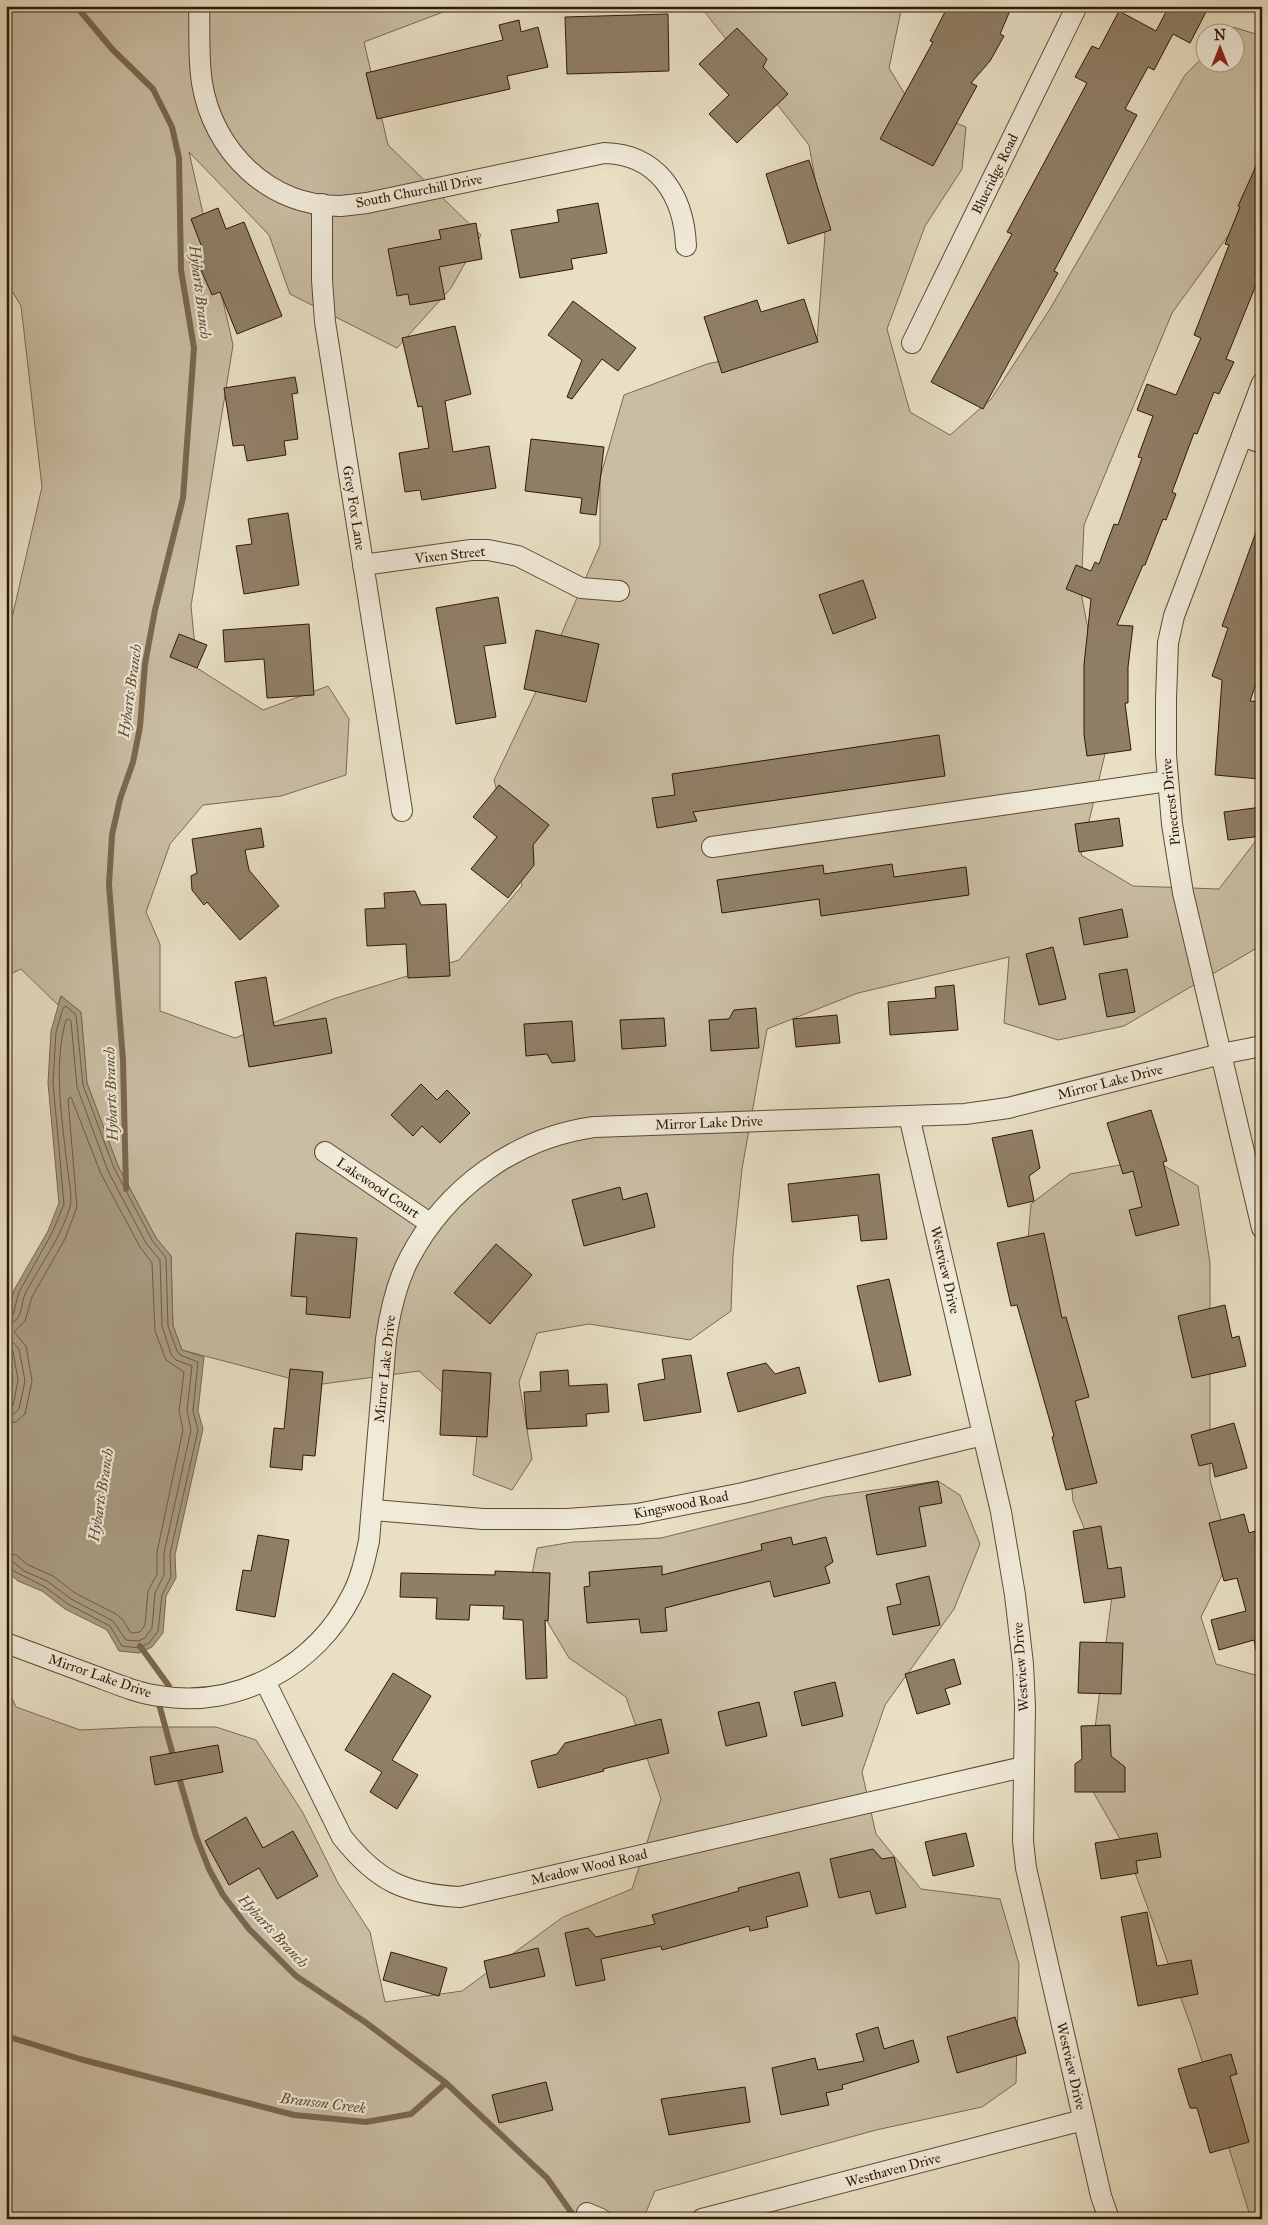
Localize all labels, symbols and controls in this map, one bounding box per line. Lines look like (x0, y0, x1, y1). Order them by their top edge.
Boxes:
north arrow (1196, 22, 1246, 72)
text: N (1214, 27, 1226, 44)
street label: Blueridge Road (968, 131, 1022, 217)
street label: South Churchill Drive (354, 170, 484, 212)
water label: Hybarts Branch (185, 243, 215, 341)
street label: Grey Fox Lane (339, 464, 369, 552)
street label: Vixen Street (413, 543, 486, 567)
water label: Hybarts Branch (114, 642, 146, 740)
street label: Pinecrest Drive (1158, 757, 1184, 846)
water label: Hybarts Branch (100, 1046, 122, 1142)
street label: Mirror Lake Drive (1056, 1061, 1165, 1103)
street label: Mirror Lake Drive (655, 1113, 763, 1133)
street label: Lakewood Court (333, 1154, 423, 1222)
street label: Westview Drive (927, 1224, 963, 1316)
street label: Mirror Lake Drive (371, 1314, 399, 1424)
water label: Hybarts Branch (85, 1446, 117, 1544)
street label: Kingswood Road (632, 1487, 730, 1523)
street label: Westview Drive (1009, 1622, 1033, 1712)
street label: Mirror Lake Drive (46, 1650, 154, 1702)
street label: Meadow Wood Road (529, 1845, 649, 1889)
water label: Hybarts Branch (234, 1890, 312, 1972)
street label: Westview Drive (1053, 2020, 1089, 2112)
water label: Branson Creek (278, 2089, 367, 2117)
street label: Westhaven Drive (844, 2149, 942, 2191)

